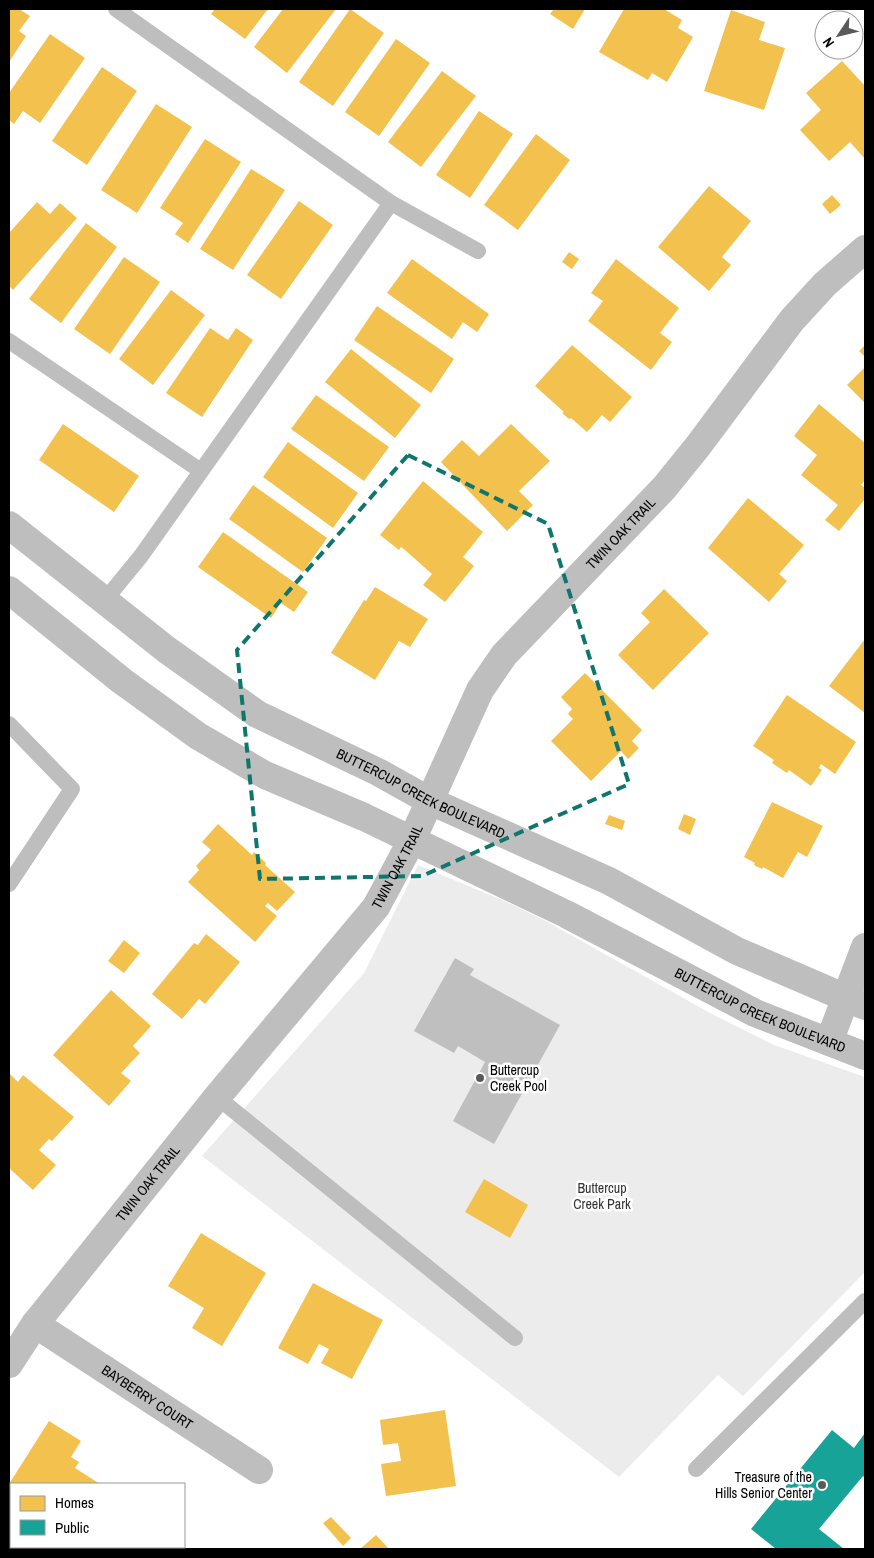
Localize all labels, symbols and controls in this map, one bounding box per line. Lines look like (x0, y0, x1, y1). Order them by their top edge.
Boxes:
north arrow (814, 10, 864, 60)
text: N (819, 34, 838, 51)
street label: TWIN OAK TRAIL (582, 493, 659, 573)
street label: BUTTERCUP CREEK BOULEVARD (333, 744, 508, 842)
street label: TWIN OAK TRAIL (368, 821, 427, 912)
street label: BUTTERCUP CREEK BOULEVARD (672, 964, 848, 1057)
place label: Buttercup Creek Pool (490, 1061, 547, 1095)
marker: Buttercup Creek Pool (474, 1072, 486, 1084)
street label: TWIN OAK TRAIL (112, 1141, 184, 1225)
park label: Buttercup Creek Park (573, 1179, 631, 1213)
street label: BAYBERRY COURT (98, 1361, 196, 1433)
place label: Treasure of the Hills Senior Center (715, 1468, 812, 1502)
marker: Treasure of the Hills Senior Center (816, 1479, 828, 1491)
legend (10, 1483, 185, 1548)
text: Homes (55, 1492, 94, 1513)
text: Public (55, 1517, 89, 1538)

